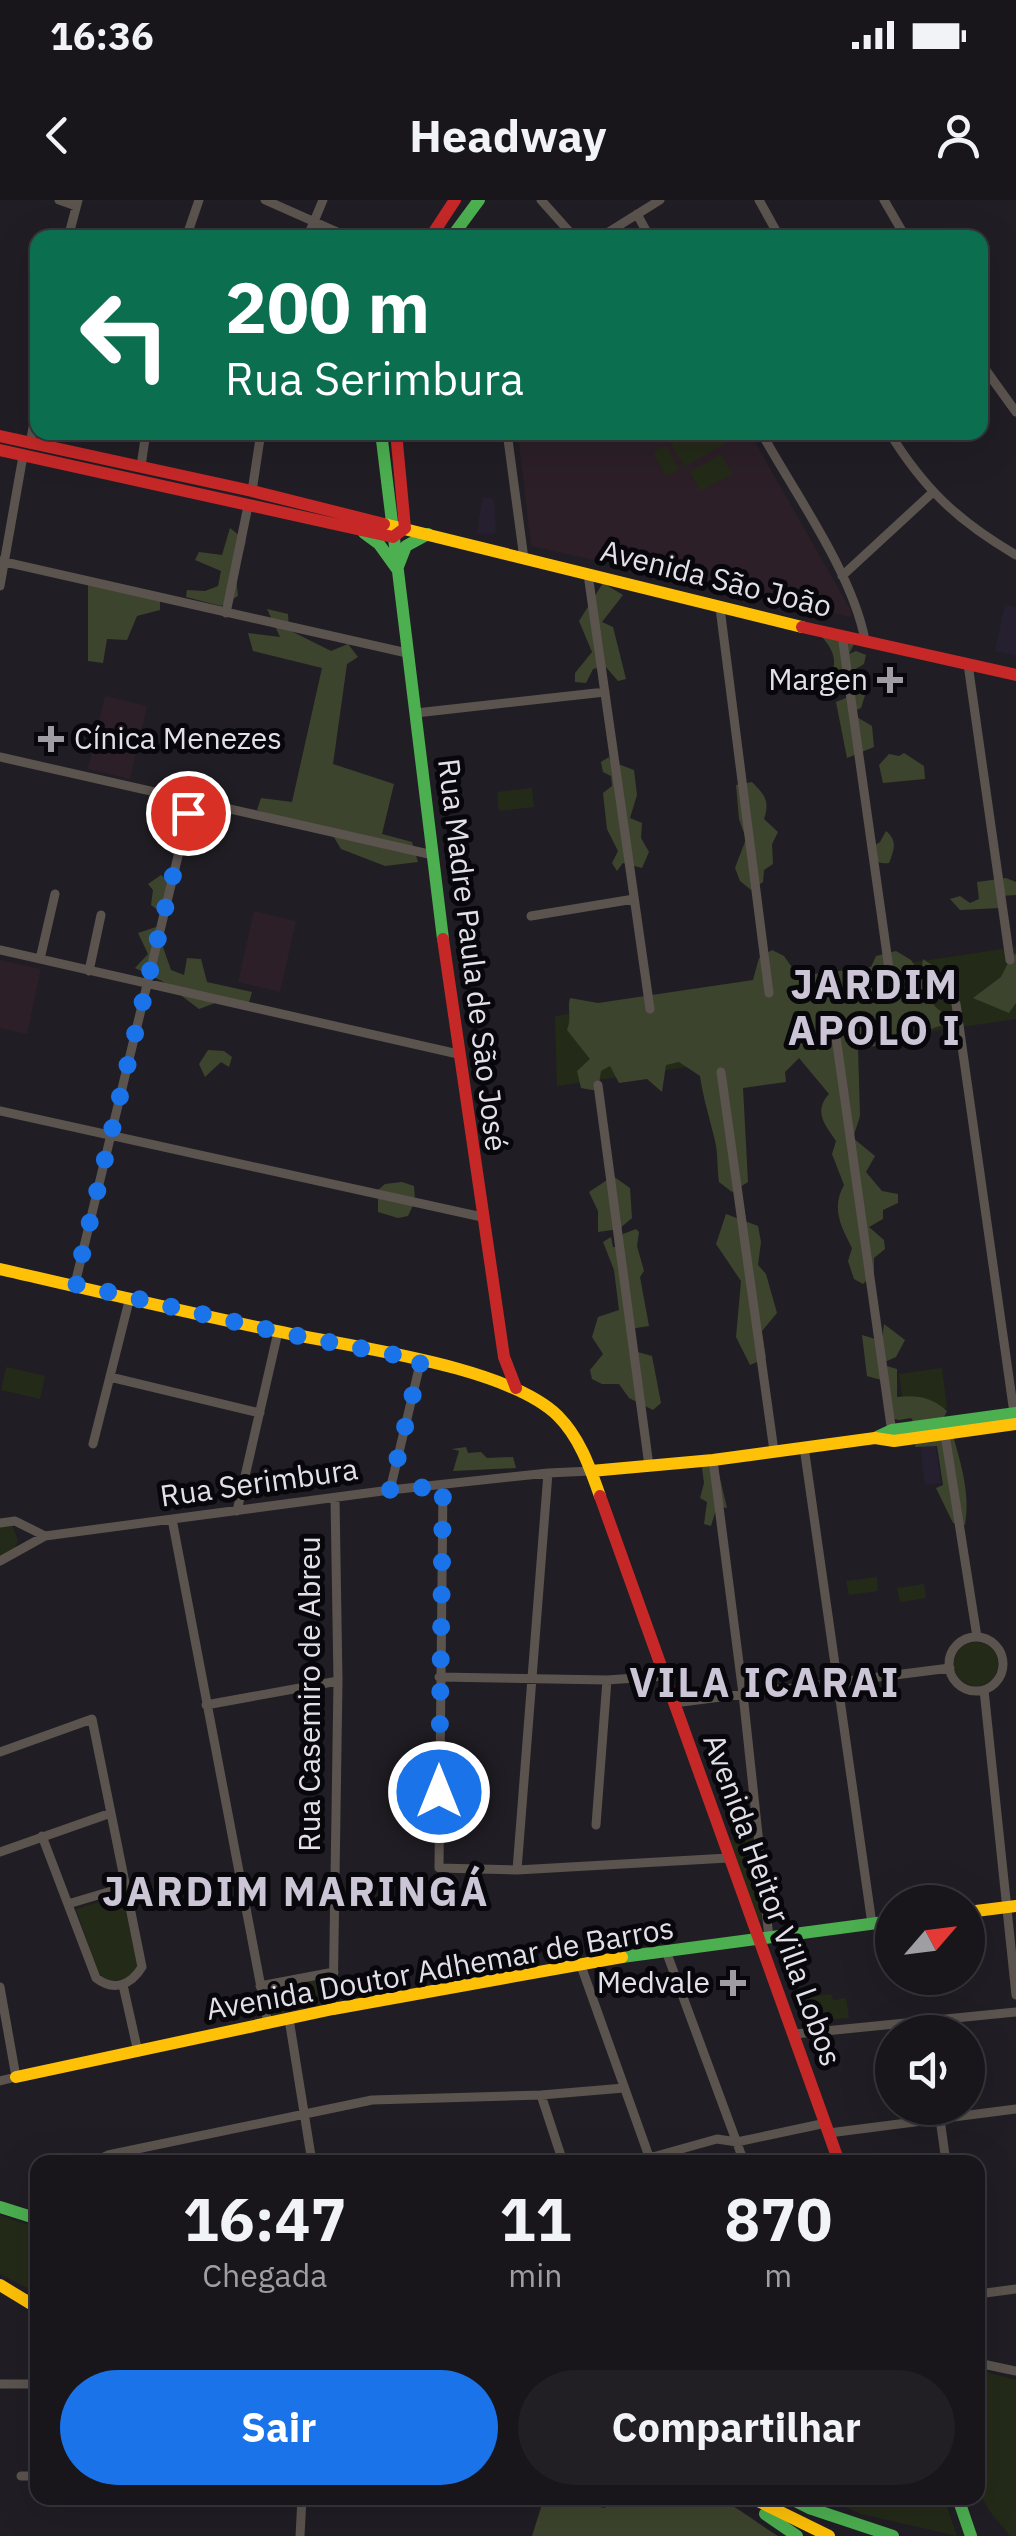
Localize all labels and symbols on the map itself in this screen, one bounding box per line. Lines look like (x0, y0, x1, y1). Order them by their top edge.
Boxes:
street label: Avenida São João (597, 530, 836, 625)
place label: Margen (768, 659, 868, 698)
marker: Margen (877, 667, 903, 693)
place label: Cínica Menezes (74, 718, 282, 757)
marker: Cínica Menezes (38, 726, 64, 752)
street label: Rua Madre Paula de São José (430, 756, 517, 1153)
pin (146, 771, 231, 856)
district label: JARDIM APOLO I (788, 958, 962, 1056)
street label: Rua Serimbura (157, 1448, 360, 1515)
street label: Rua Casemiro de Abreu (289, 1536, 328, 1852)
district label: VILA ICARAI (629, 1656, 901, 1708)
street label: Avenida Heitor Villa Lobos (695, 1728, 852, 2071)
position arrow (387, 1740, 491, 1844)
district label: JARDIM MARINGÁ (102, 1865, 490, 1917)
north arrow (875, 1885, 985, 1995)
street label: Avenida Doutor Adhemar de Barros (203, 1907, 677, 2028)
place label: Medvale (597, 1962, 710, 2001)
marker: Medvale (720, 1970, 746, 1996)

